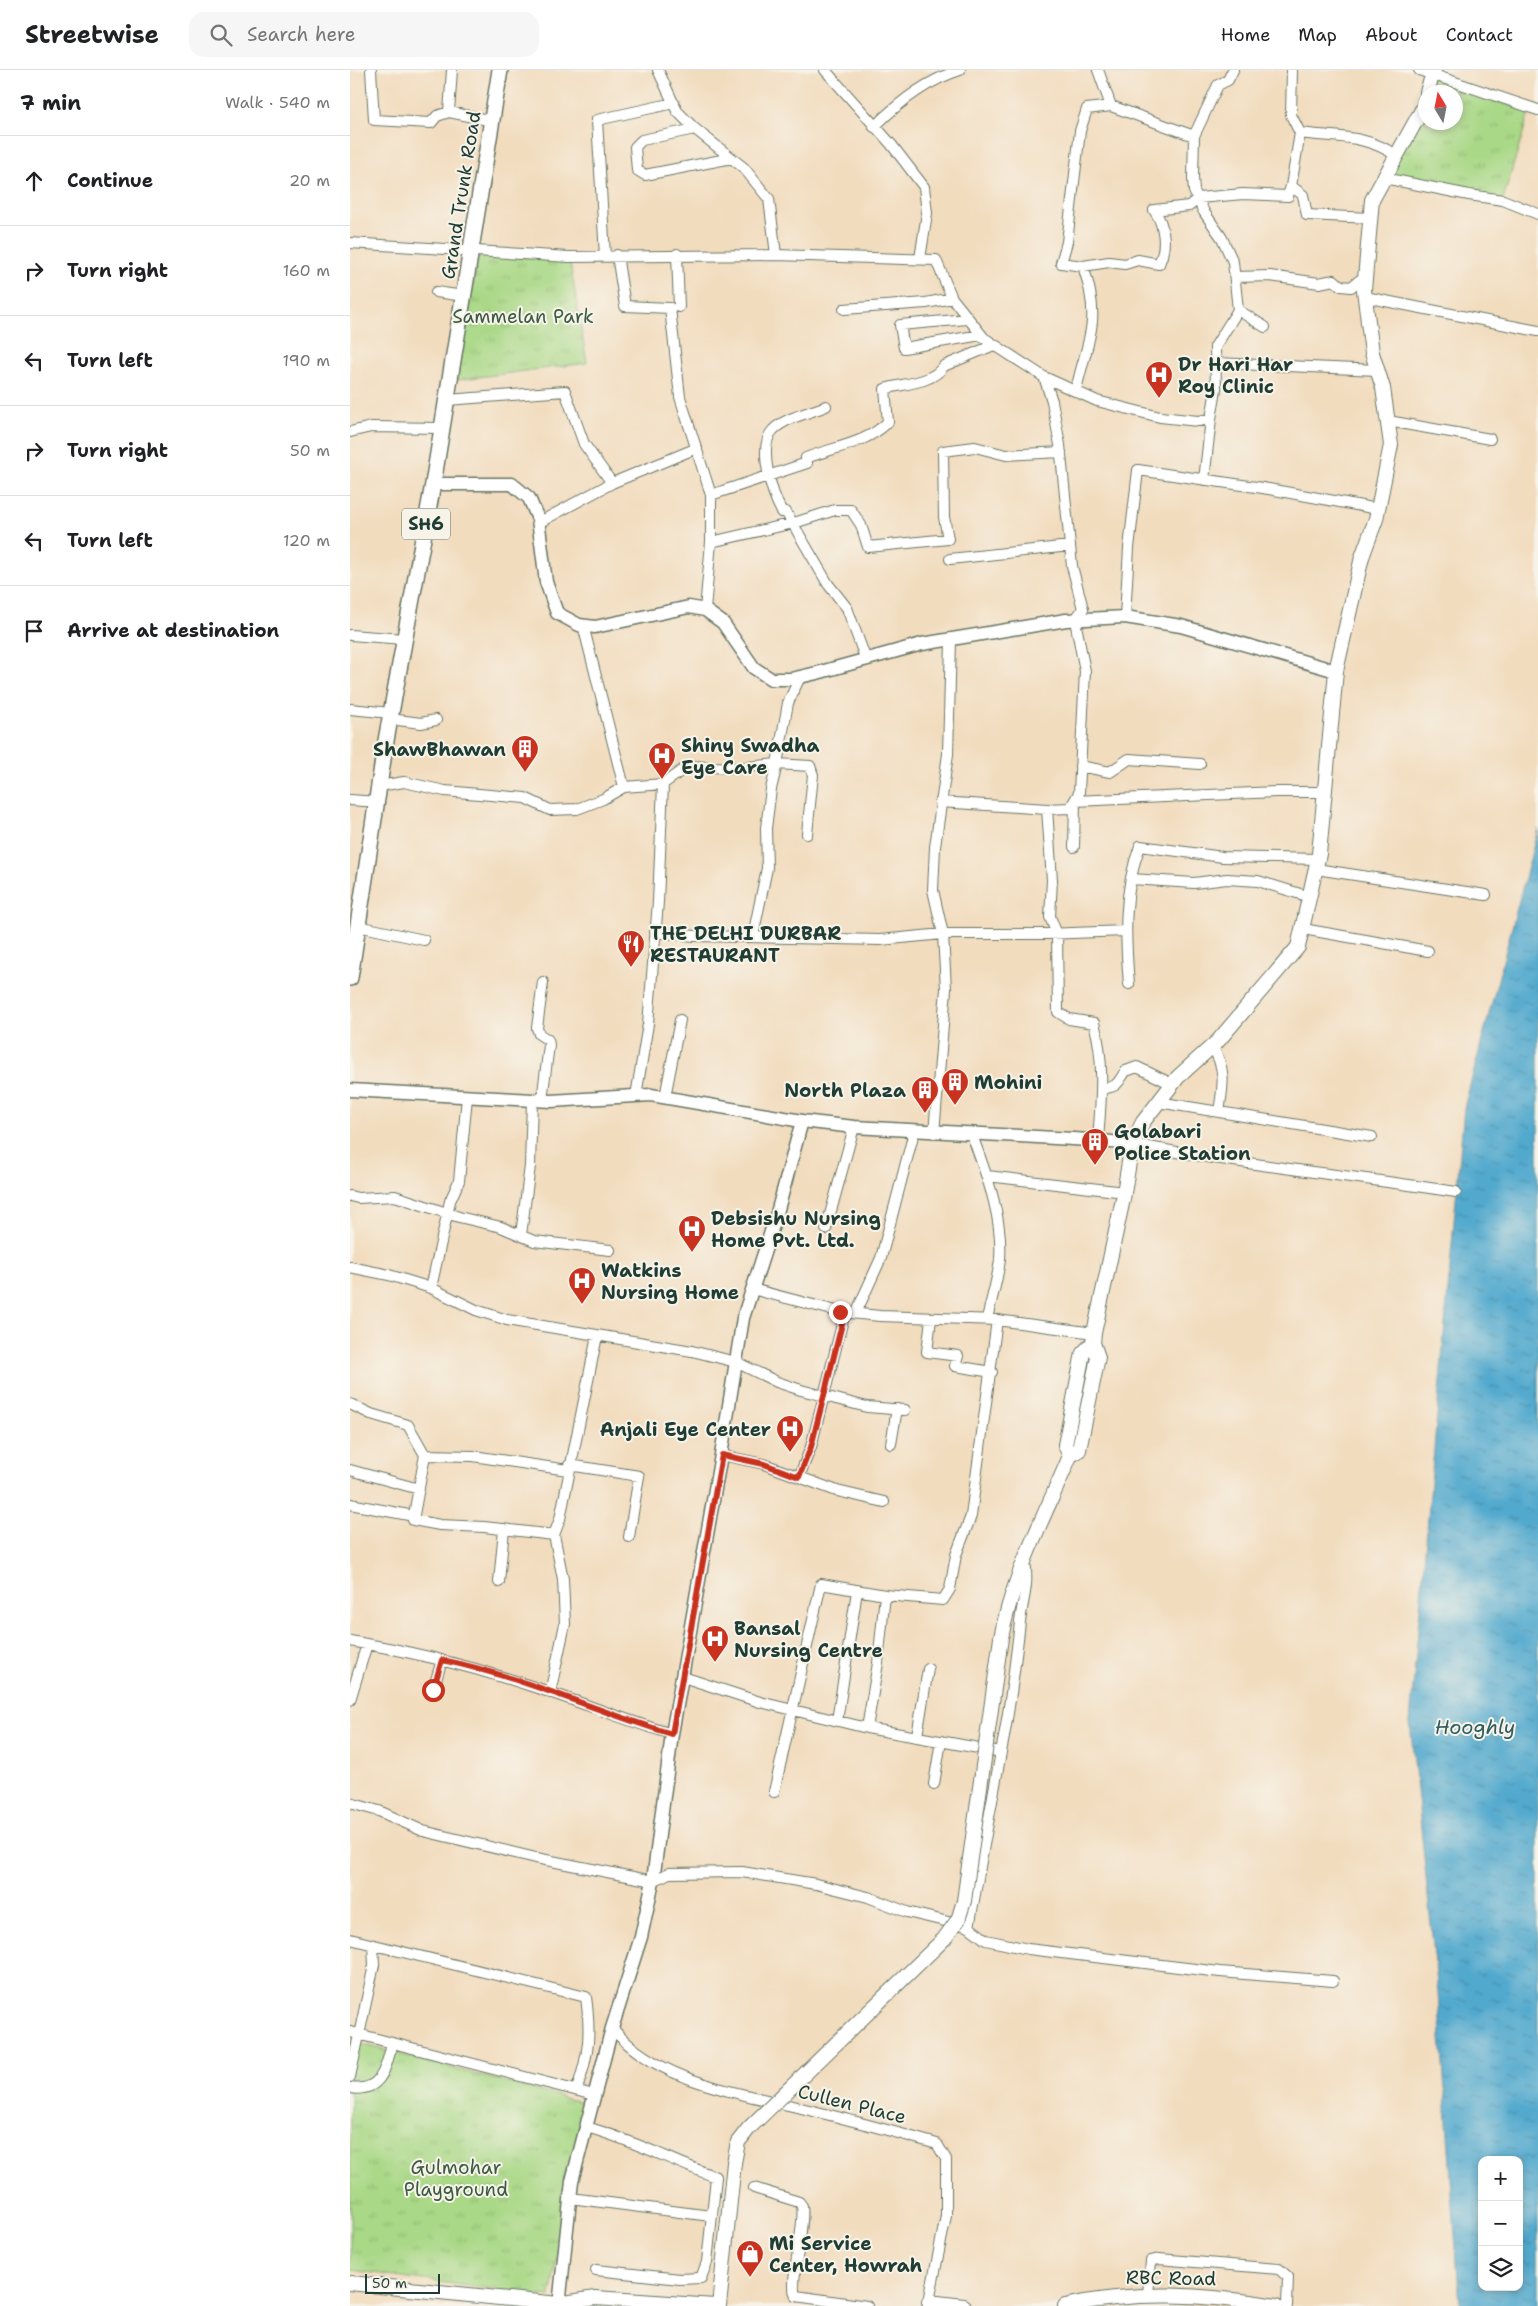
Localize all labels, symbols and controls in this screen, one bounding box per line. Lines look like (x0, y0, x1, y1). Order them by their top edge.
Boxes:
search box (189, 12, 539, 57)
text: Streetwise (25, 19, 159, 51)
icon: search (207, 21, 235, 49)
text: Search here (247, 22, 356, 47)
text: Home (1221, 23, 1270, 47)
text: Map (1298, 23, 1337, 47)
text: About (1365, 23, 1418, 47)
text: Contact (1446, 23, 1513, 47)
north arrow (1418, 85, 1463, 130)
text: 7 min (20, 89, 81, 117)
text: Walk · 540 m (225, 92, 330, 113)
street label: Grand Trunk Road (435, 109, 487, 281)
icon: ahead (20, 167, 48, 195)
text: Continue (67, 168, 153, 193)
text: 20 m (289, 170, 330, 191)
icon: right (20, 257, 48, 285)
text: Turn right (67, 258, 168, 283)
text: 160 m (283, 260, 330, 281)
park label: Sammelan Park (452, 304, 594, 329)
icon: left (20, 347, 48, 375)
text: Turn left (67, 348, 153, 373)
text: 190 m (283, 350, 330, 371)
place label: Dr Hari Har Roy Clinic (1178, 352, 1293, 399)
hospital icon: Dr Hari Har Roy Clinic (1144, 360, 1174, 399)
icon: right (20, 437, 48, 465)
text: Turn right (67, 438, 168, 463)
text: 50 m (290, 440, 330, 461)
road number: SH6 (402, 508, 450, 539)
icon: left (20, 527, 48, 555)
text: Turn left (67, 528, 153, 553)
text: 120 m (283, 530, 330, 551)
icon: arrive (20, 617, 48, 645)
text: Arrive at destination (67, 618, 279, 643)
place label: Shiny Swadha Eye Care (681, 733, 820, 780)
building icon: ShawBhawan (510, 734, 540, 773)
place label: ShawBhawan (373, 737, 506, 762)
hospital icon: Shiny Swadha Eye Care (647, 741, 677, 780)
place label: THE DELHI DURBAR RESTAURANT (650, 921, 841, 968)
restaurant icon: THE DELHI DURBAR RESTAURANT (616, 929, 646, 968)
building icon: Mohini (940, 1067, 970, 1106)
place label: Mohini (974, 1070, 1042, 1095)
building icon: North Plaza (910, 1075, 940, 1114)
place label: North Plaza (784, 1078, 906, 1103)
place label: Golabari Police Station (1114, 1119, 1251, 1166)
building icon: Golabari Police Station (1080, 1127, 1110, 1166)
place label: Debsishu Nursing Home Pvt. Ltd. (711, 1206, 881, 1253)
hospital icon: Debsishu Nursing Home Pvt. Ltd. (677, 1214, 707, 1253)
place label: Watkins Nursing Home (601, 1258, 739, 1305)
hospital icon: Watkins Nursing Home (567, 1266, 597, 1305)
route end (829, 1301, 852, 1324)
hospital icon: Anjali Eye Center (775, 1414, 805, 1453)
place label: Anjali Eye Center (600, 1417, 771, 1442)
place label: Bansal Nursing Centre (734, 1616, 883, 1663)
hospital icon: Bansal Nursing Centre (700, 1624, 730, 1663)
route start (422, 1679, 445, 1702)
water label: Hooghly (1435, 1714, 1515, 1740)
street label: Cullen Place (795, 2078, 909, 2130)
park label: Gulmohar Playground (404, 2155, 508, 2202)
map controls (1478, 2156, 1523, 2291)
button: + (1478, 2156, 1523, 2201)
button: − (1478, 2201, 1523, 2246)
place label: Mi Service Center, Howrah (769, 2231, 923, 2278)
shop icon: Mi Service Center, Howrah (735, 2239, 765, 2278)
button: layers (1478, 2246, 1523, 2291)
street label: RBC Road (1126, 2265, 1216, 2291)
scale bar (365, 2271, 440, 2294)
text: 50 m (372, 2274, 407, 2292)

